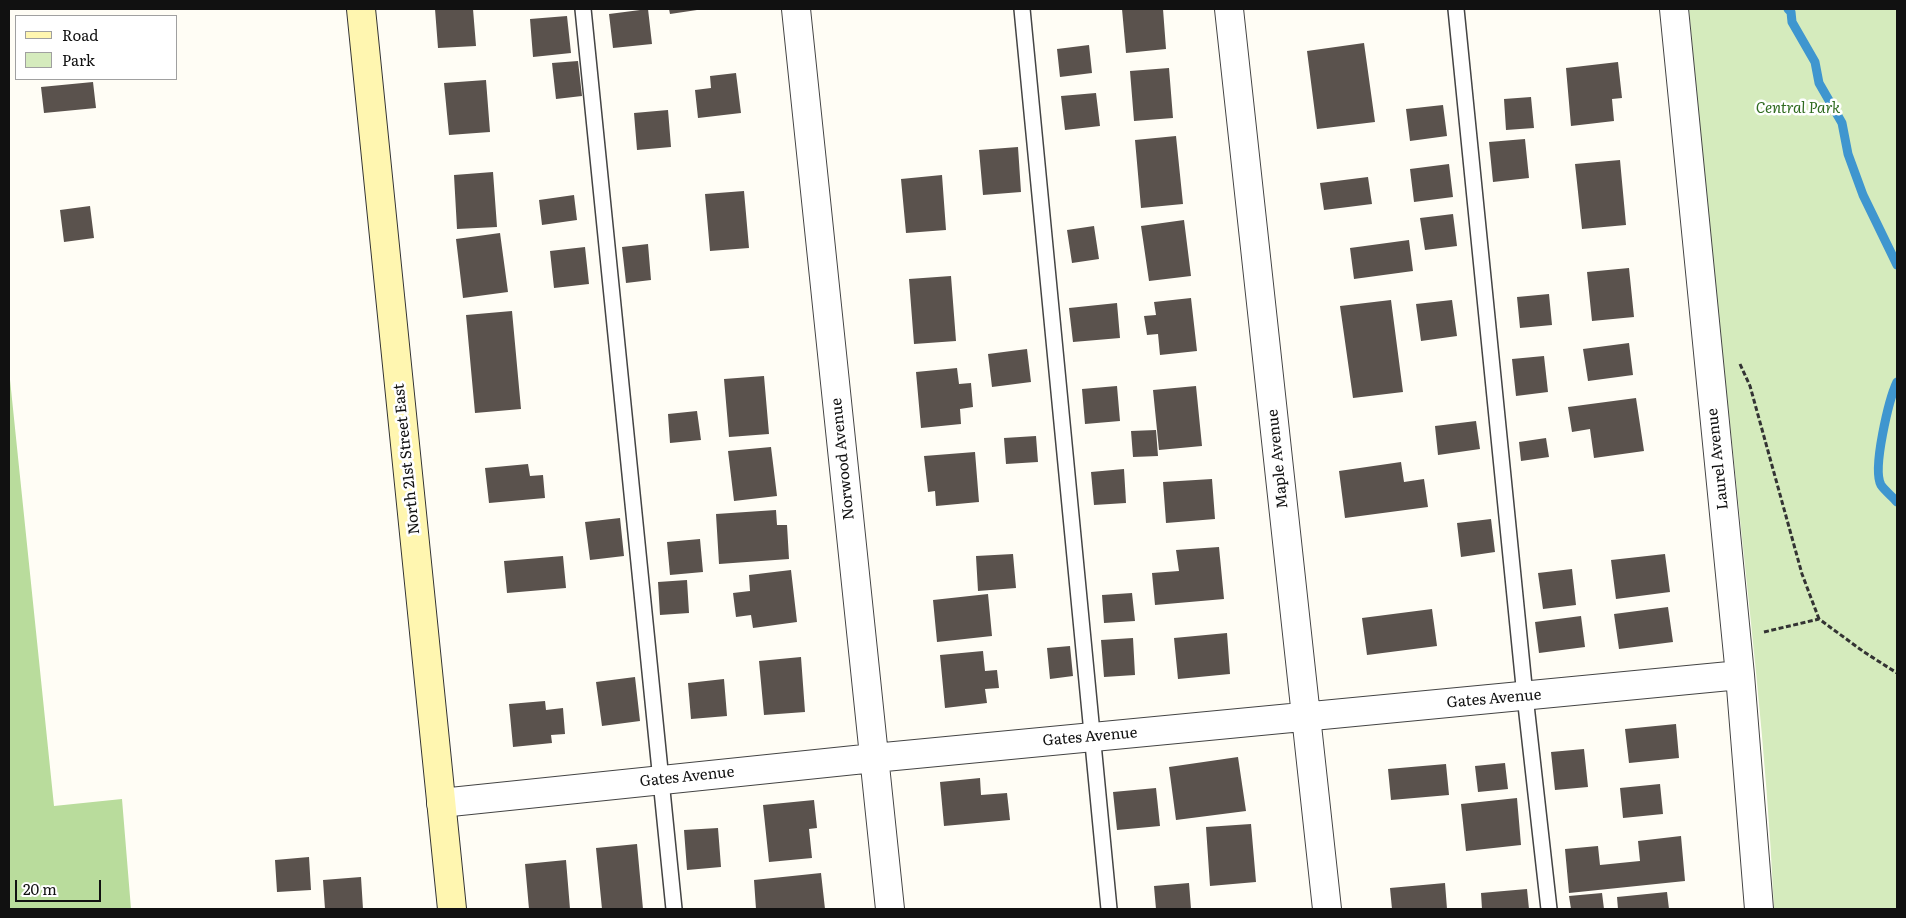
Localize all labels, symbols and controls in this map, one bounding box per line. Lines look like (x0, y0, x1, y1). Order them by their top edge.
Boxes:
legend (15, 15, 178, 80)
text: Road (62, 23, 98, 46)
text: Park (62, 48, 95, 71)
park label: Central Park (1756, 100, 1840, 118)
street label: North 21st Street East (390, 382, 424, 536)
street label: Norwood Avenue (828, 397, 858, 521)
street label: Laurel Avenue (1704, 407, 1732, 511)
street label: Maple Avenue (1264, 408, 1292, 510)
street label: Gates Avenue (1446, 686, 1542, 712)
street label: Gates Avenue (1042, 724, 1138, 750)
street label: Gates Avenue (639, 763, 735, 791)
scale bar (18, 870, 104, 902)
text: 20 m (23, 877, 57, 900)

